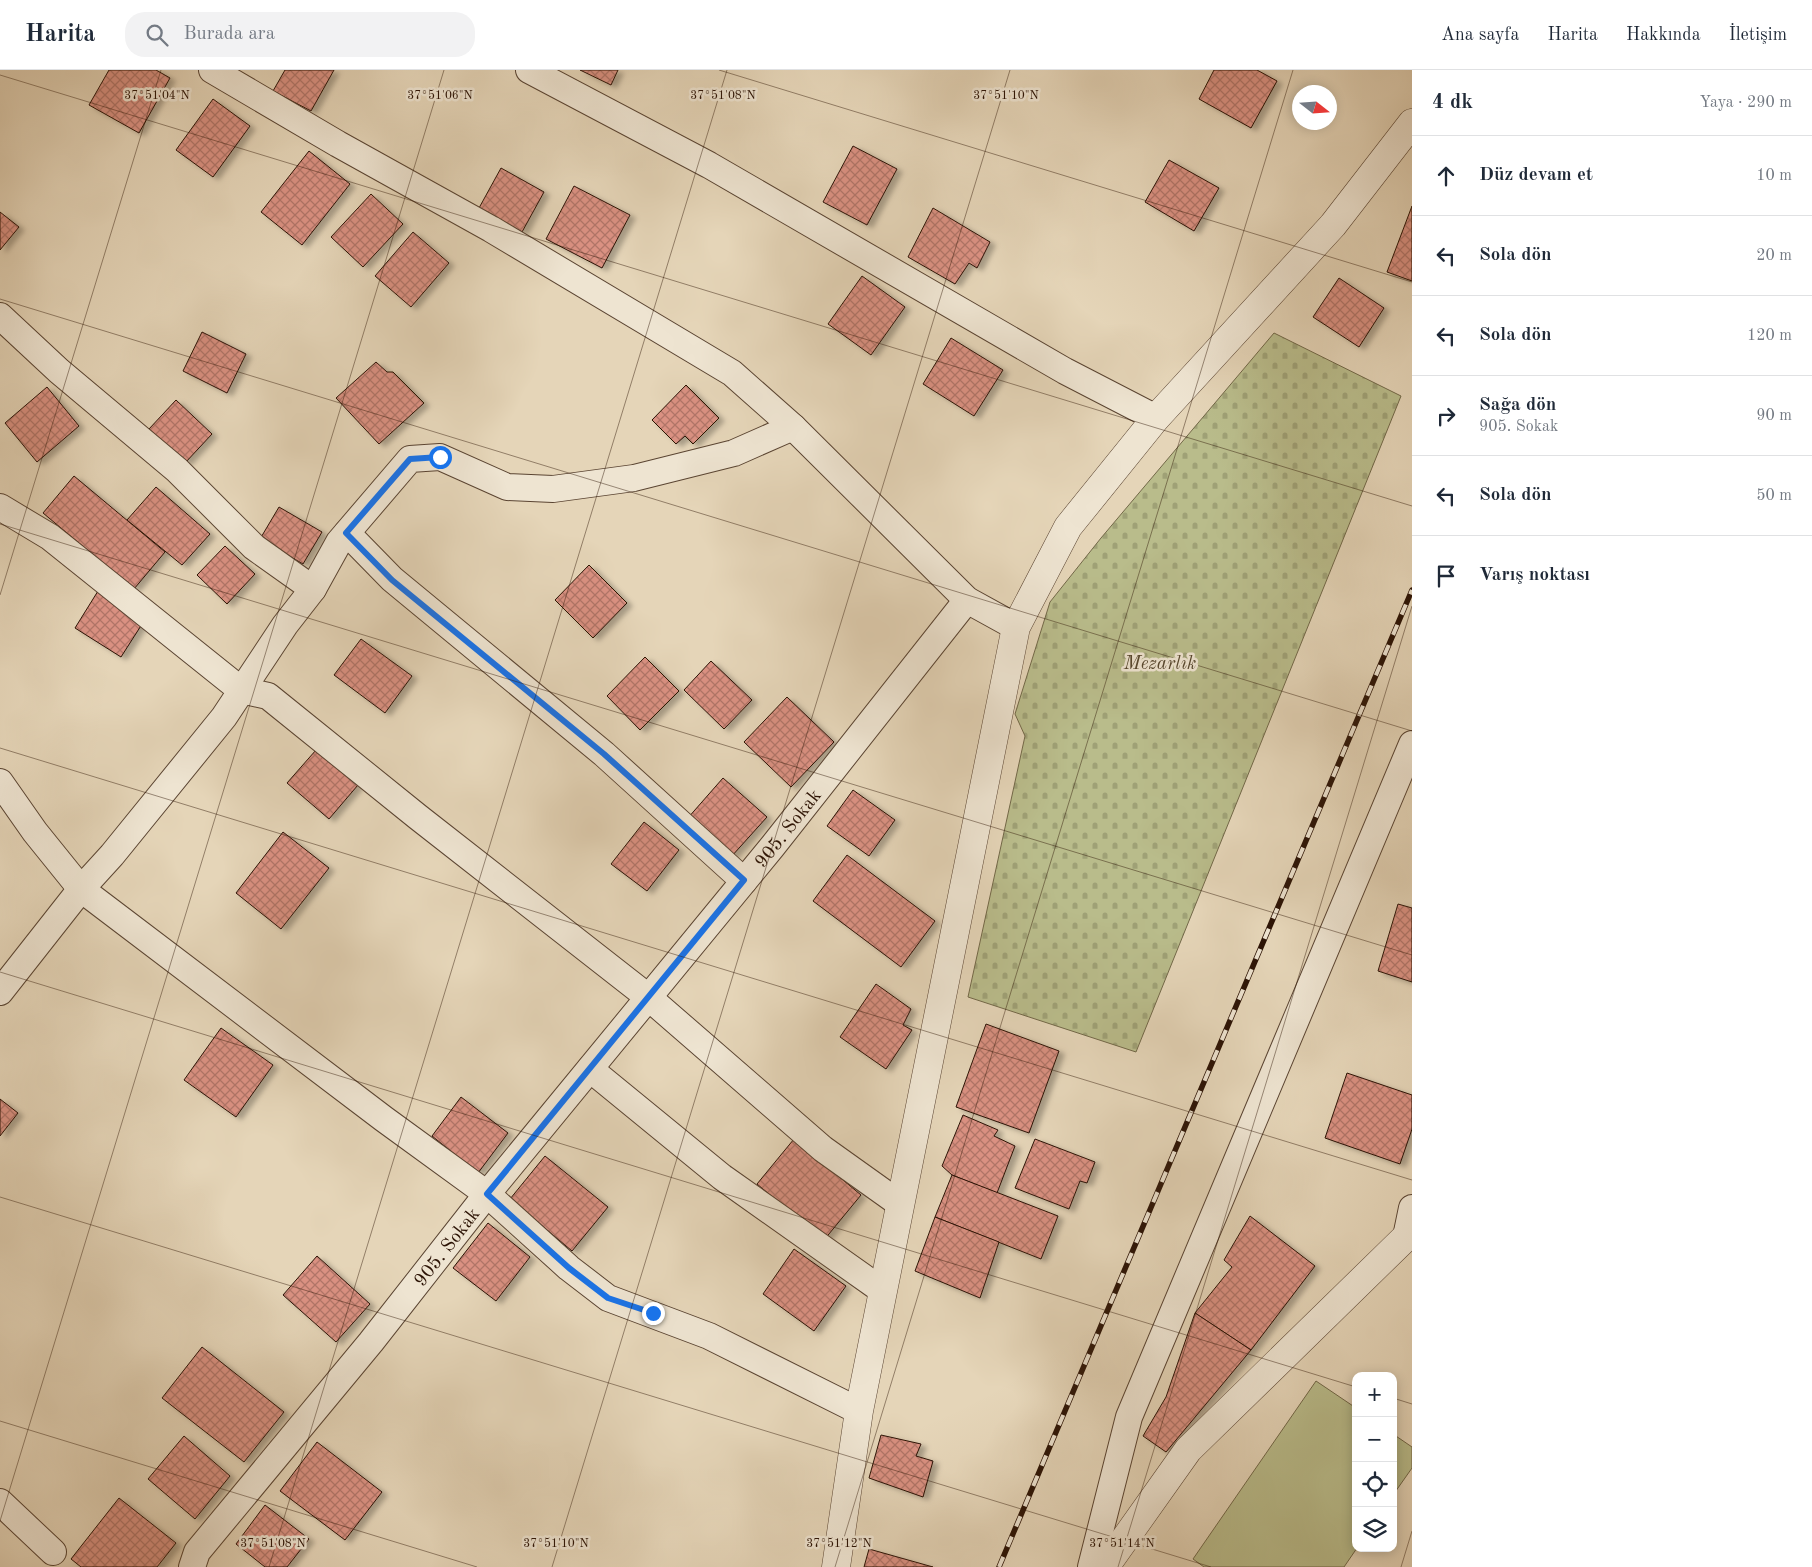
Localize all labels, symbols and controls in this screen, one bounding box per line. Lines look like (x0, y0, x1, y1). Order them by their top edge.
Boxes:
search box (125, 12, 475, 57)
icon: search (143, 21, 171, 49)
text: Harita (25, 23, 95, 47)
text: Burada ara (183, 25, 275, 44)
text: Ana sayfa (1441, 26, 1519, 44)
text: Harita (1547, 26, 1598, 44)
text: Hakkında (1626, 26, 1701, 44)
text: İletişim (1729, 26, 1787, 44)
north arrow (1292, 85, 1337, 130)
text: 37°51'04"N (124, 89, 190, 102)
text: 37°51'06"N (407, 89, 473, 102)
text: 37°51'08"N (690, 89, 756, 102)
text: 37°51'10"N (973, 89, 1039, 102)
text: 4 dk (1432, 92, 1473, 113)
text: Yaya · 290 m (1699, 95, 1792, 111)
icon: ahead (1432, 162, 1460, 190)
text: Düz devam et (1479, 166, 1593, 185)
text: 10 m (1756, 168, 1792, 184)
icon: left (1432, 242, 1460, 270)
text: Sola dön (1479, 246, 1552, 265)
text: 20 m (1756, 248, 1792, 264)
icon: left (1432, 322, 1460, 350)
text: Sola dön (1479, 326, 1552, 345)
text: 120 m (1747, 328, 1792, 344)
text: Sağa dön (1479, 396, 1556, 415)
icon: right (1432, 402, 1460, 430)
text: 90 m (1756, 408, 1792, 424)
text: 905. Sokak (1479, 419, 1558, 435)
route start (429, 446, 452, 469)
icon: left (1432, 482, 1460, 510)
text: Sola dön (1479, 486, 1552, 505)
text: 50 m (1756, 488, 1792, 504)
icon: arrive (1432, 562, 1460, 590)
text: Varış noktası (1479, 566, 1590, 585)
park label: Mezarlık (1123, 655, 1196, 674)
street label: 905. Sokak (752, 786, 826, 872)
street label: 905. Sokak (411, 1205, 484, 1291)
route end (642, 1302, 665, 1325)
map controls (1352, 1372, 1397, 1552)
button: + (1352, 1372, 1397, 1417)
button: − (1352, 1417, 1397, 1462)
button: locate (1352, 1462, 1397, 1507)
button: layers (1352, 1507, 1397, 1552)
text: 37°51'08"N (240, 1537, 306, 1550)
text: 37°51'10"N (523, 1537, 589, 1550)
text: 37°51'12"N (806, 1537, 872, 1550)
text: 37°51'14"N (1089, 1537, 1155, 1550)

